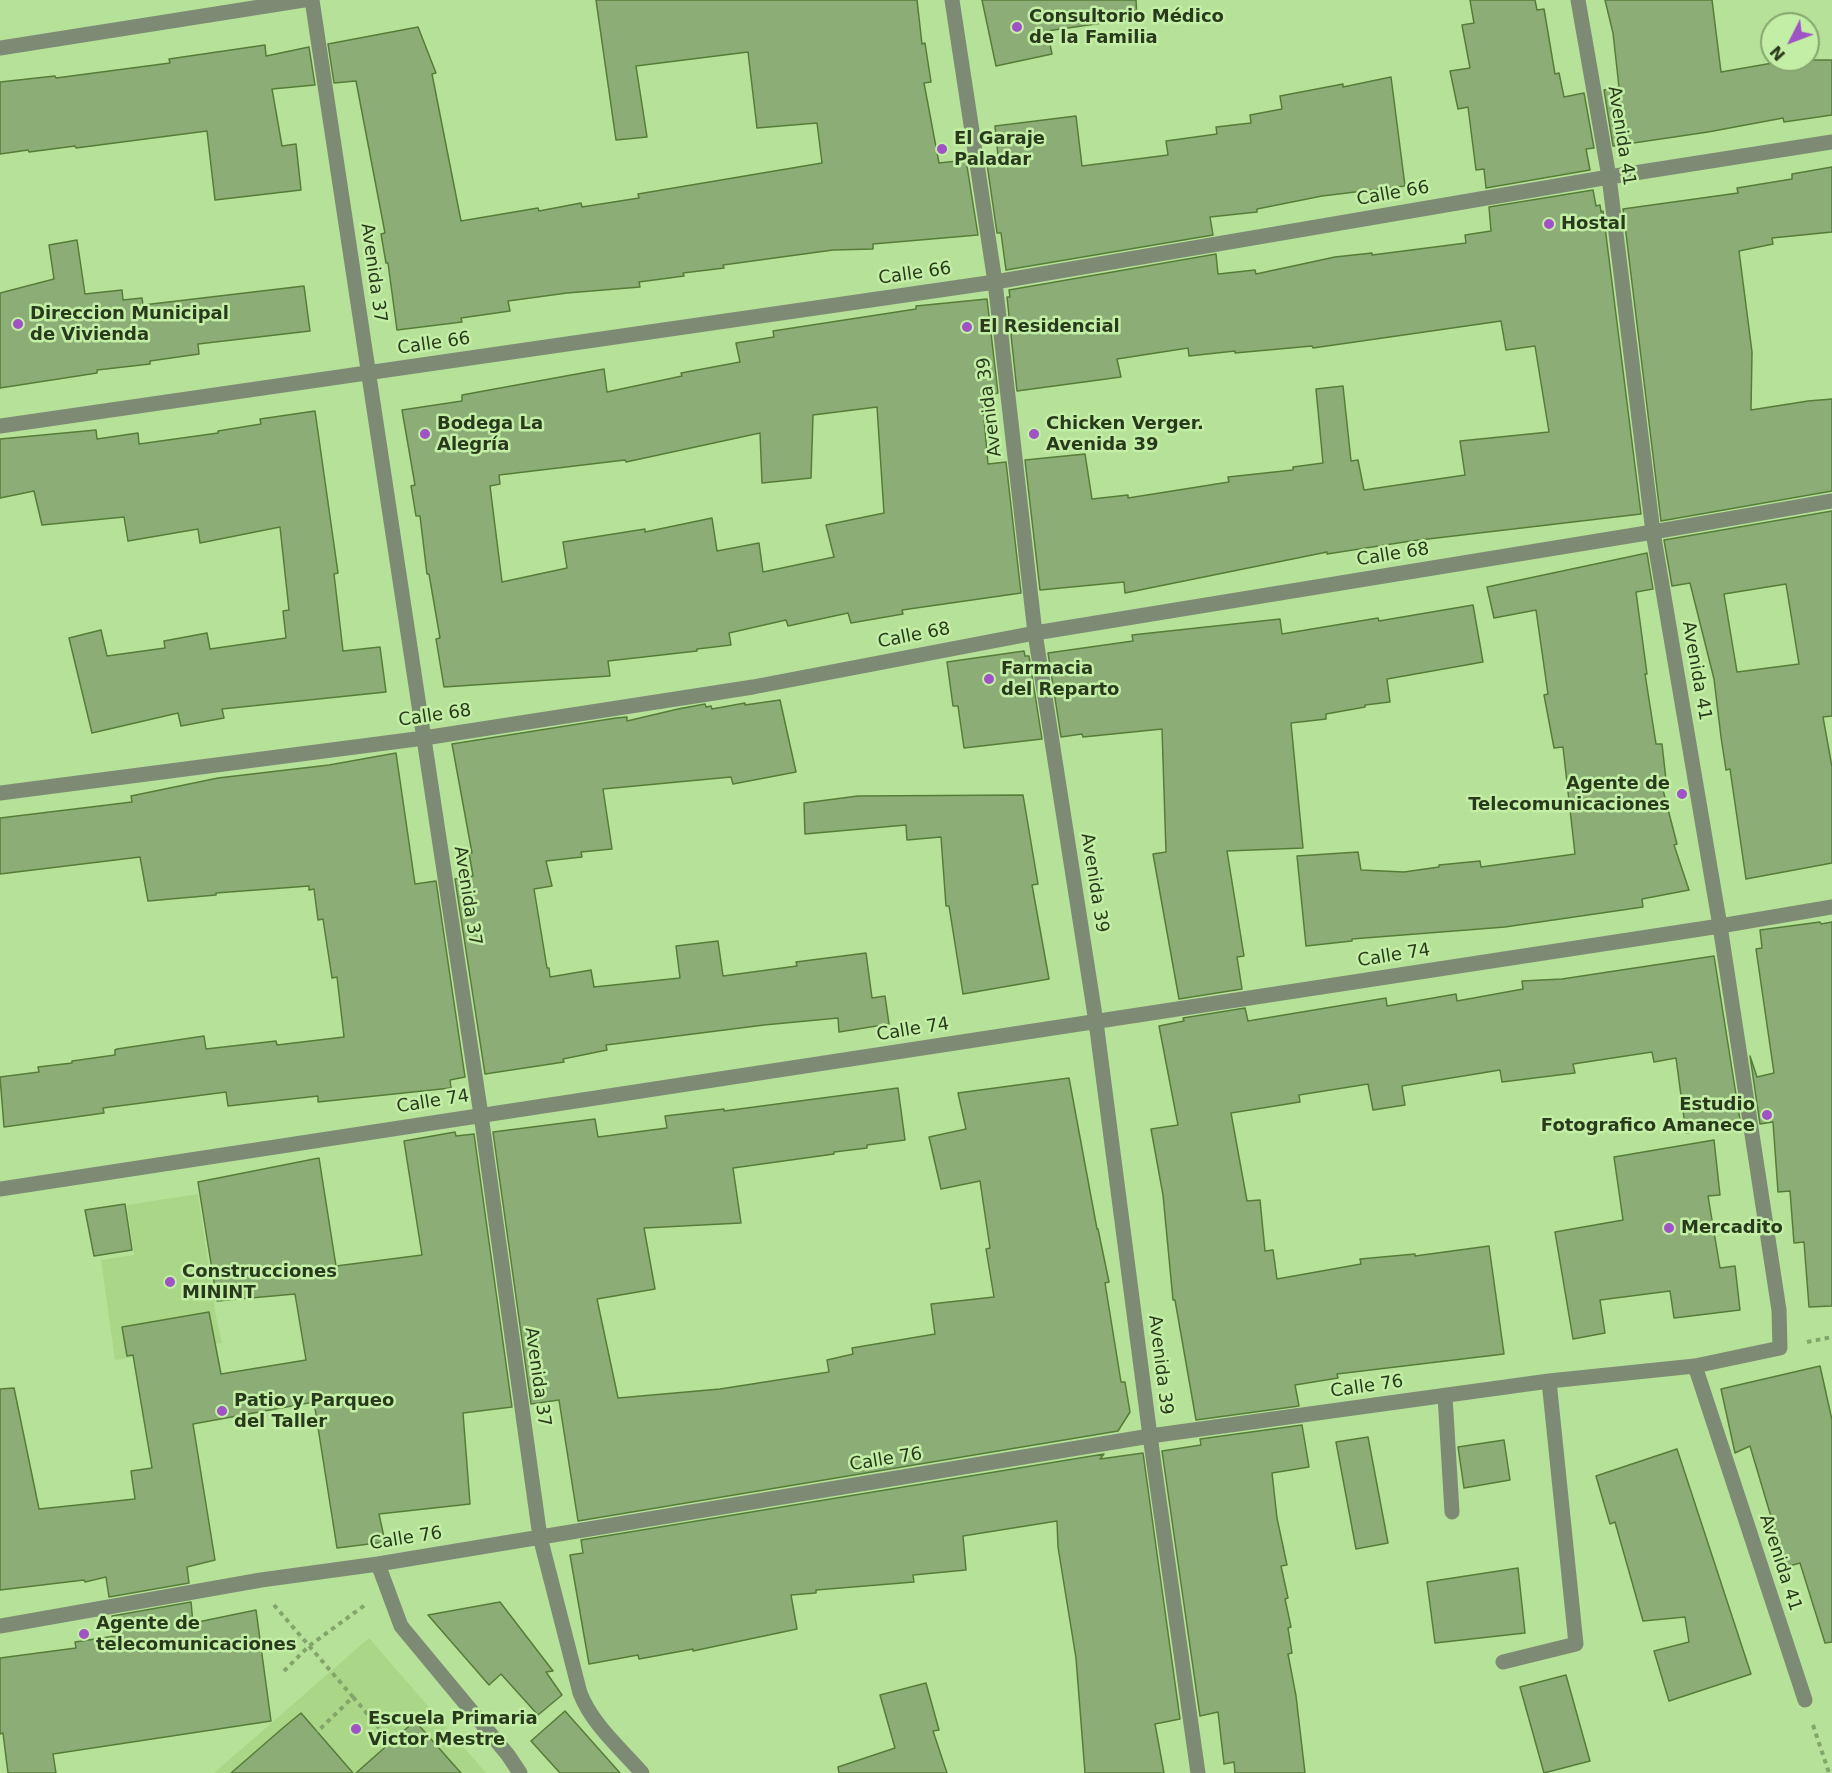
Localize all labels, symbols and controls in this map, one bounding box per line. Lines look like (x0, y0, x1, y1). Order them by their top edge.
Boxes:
place label: Consultorio Médico de la Familia (1029, 6, 1224, 48)
north arrow (1760, 12, 1820, 72)
marker: Consultorio Médico de la Familia (1010, 20, 1024, 34)
text: N (1766, 42, 1789, 64)
street label: Avenida 41 (1602, 85, 1640, 187)
place label: El Garaje Paladar (954, 128, 1045, 170)
marker: El Garaje Paladar (935, 142, 949, 156)
street label: Calle 66 (1355, 177, 1431, 211)
place label: Hostal (1561, 213, 1626, 235)
marker: Hostal (1542, 217, 1556, 231)
street label: Avenida 37 (355, 222, 391, 324)
street label: Calle 66 (877, 258, 953, 290)
place label: Direccion Municipal de Vivienda (30, 303, 229, 346)
place label: El Residencial (979, 316, 1120, 338)
marker: Direccion Municipal de Vivienda (11, 317, 25, 331)
marker: El Residencial (960, 320, 974, 334)
street label: Calle 66 (396, 328, 472, 360)
street label: Avenida 39 (973, 356, 1007, 458)
place label: Bodega La Alegría (437, 413, 543, 456)
place label: Chicken Verger. Avenida 39 (1046, 413, 1204, 456)
marker: Bodega La Alegría (418, 427, 432, 441)
marker: Chicken Verger. Avenida 39 (1027, 427, 1041, 441)
street label: Calle 68 (1355, 539, 1431, 571)
street label: Calle 68 (876, 618, 952, 654)
street label: Avenida 41 (1677, 620, 1715, 722)
place label: Farmacia del Reparto (1001, 658, 1119, 700)
marker: Farmacia del Reparto (982, 672, 996, 686)
street label: Calle 68 (397, 700, 473, 732)
place label: Agente de Telecomunicaciones (1468, 773, 1670, 816)
marker: Agente de Telecomunicaciones (1675, 787, 1689, 801)
street label: Avenida 39 (1075, 832, 1113, 934)
street label: Avenida 37 (448, 845, 486, 947)
street label: Calle 74 (1356, 940, 1432, 972)
street label: Calle 74 (875, 1014, 951, 1046)
street label: Calle 74 (395, 1086, 471, 1118)
place label: Estudio Fotografico Amanece (1541, 1094, 1755, 1136)
marker: Estudio Fotografico Amanece (1760, 1108, 1774, 1122)
place label: Mercadito (1681, 1217, 1783, 1239)
marker: Mercadito (1662, 1221, 1676, 1235)
place label: Construcciones MININT (182, 1261, 337, 1304)
marker: Construcciones MININT (163, 1275, 177, 1289)
street label: Avenida 39 (1143, 1314, 1177, 1416)
street label: Avenida 37 (519, 1326, 555, 1428)
street label: Calle 76 (1329, 1371, 1405, 1403)
place label: Patio y Parqueo del Taller (234, 1390, 394, 1432)
marker: Patio y Parqueo del Taller (215, 1404, 229, 1418)
street label: Calle 76 (848, 1444, 924, 1476)
street label: Avenida 41 (1754, 1512, 1806, 1614)
street label: Calle 76 (368, 1523, 444, 1555)
place label: Agente de telecomunicaciones (96, 1613, 297, 1656)
marker: Agente de telecomunicaciones (77, 1627, 91, 1641)
place label: Escuela Primaria Victor Mestre (368, 1708, 538, 1750)
marker: Escuela Primaria Victor Mestre (349, 1722, 363, 1736)

